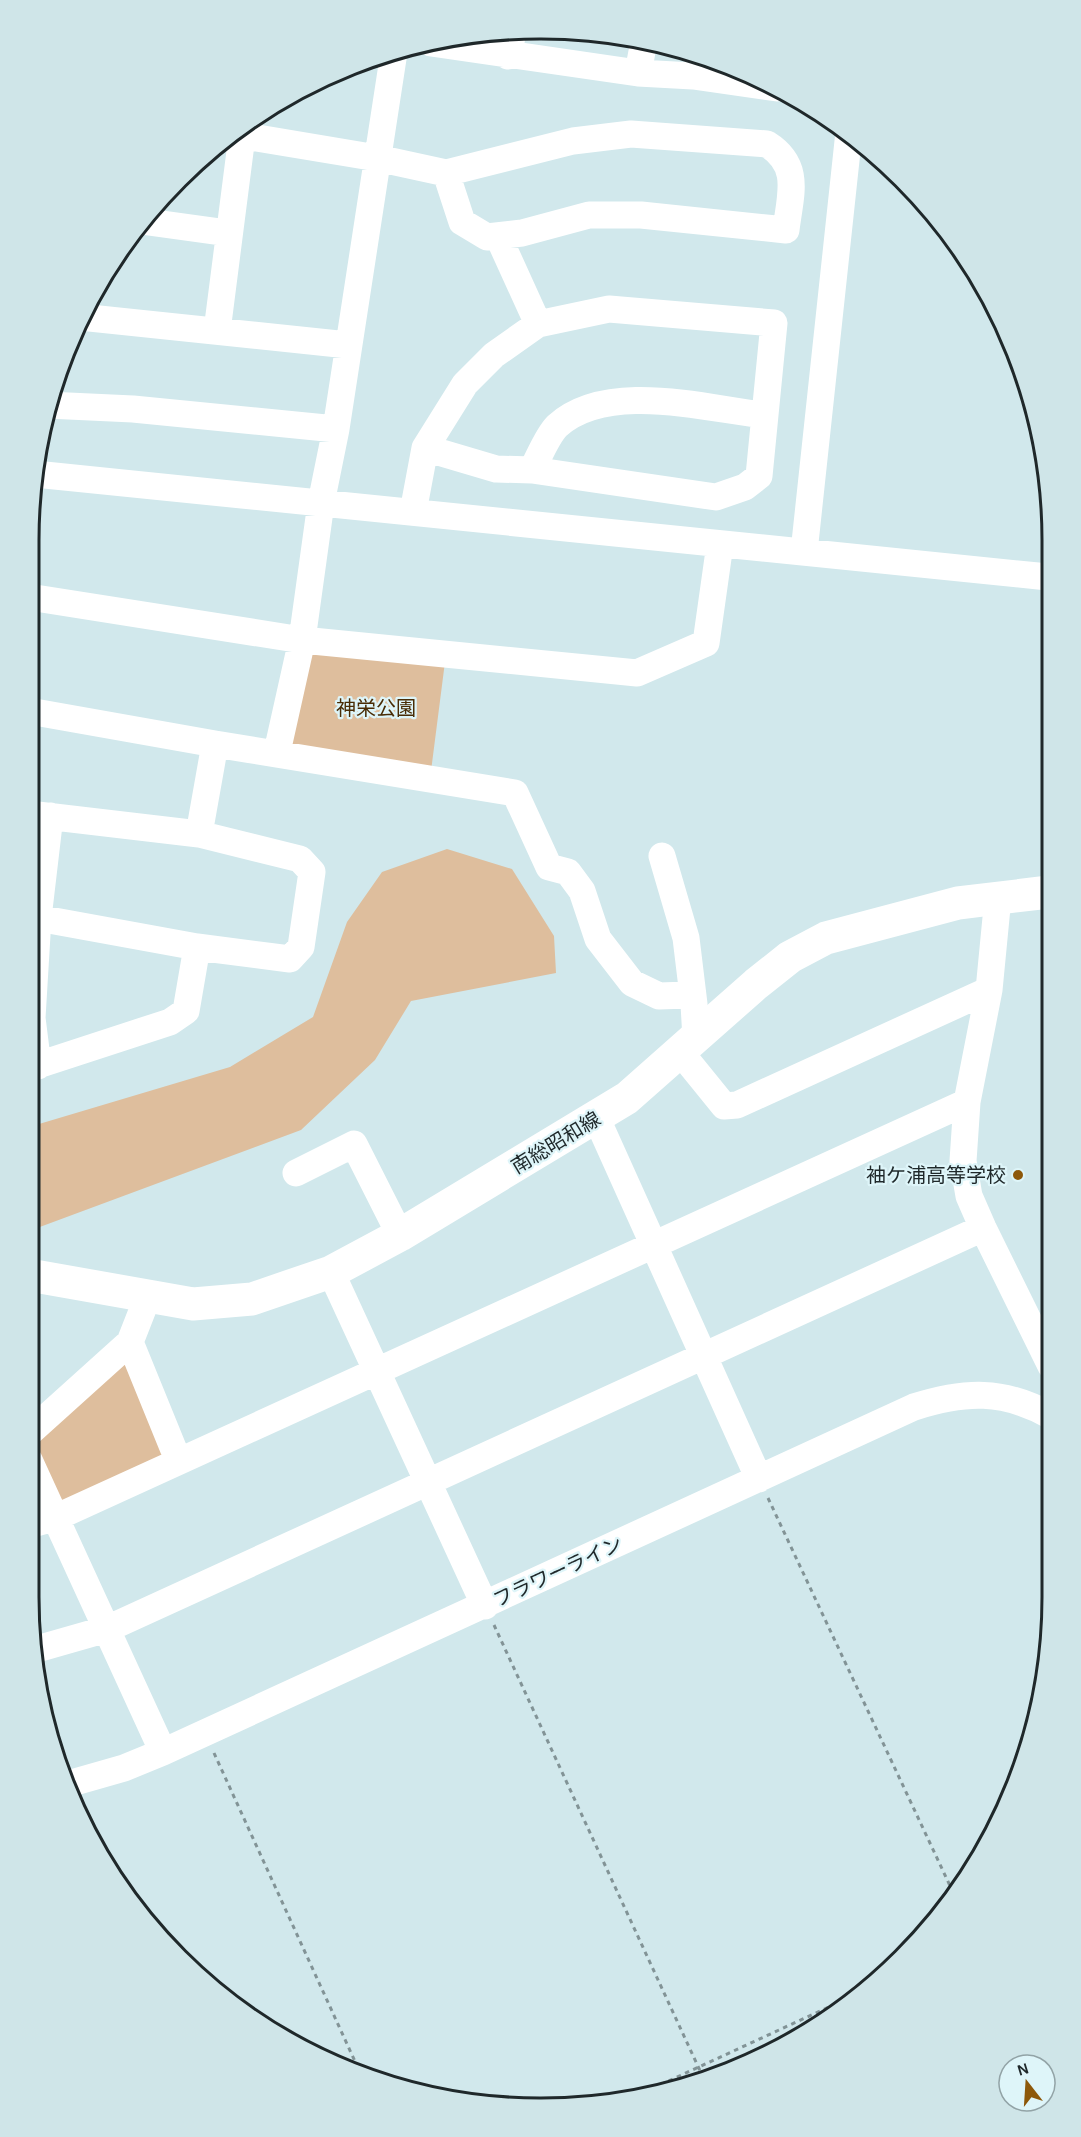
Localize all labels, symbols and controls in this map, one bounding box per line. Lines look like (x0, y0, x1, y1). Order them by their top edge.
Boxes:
park label: 神栄公園 (336, 697, 416, 720)
street label: 南総昭和線 (507, 1107, 605, 1179)
place label: 袖ケ浦高等学校 (866, 1164, 1006, 1187)
marker: 袖ケ浦高等学校 (1011, 1168, 1025, 1182)
street label: フラワーライン (490, 1532, 626, 1612)
north arrow (997, 2053, 1057, 2113)
text: N (1014, 2058, 1031, 2080)

